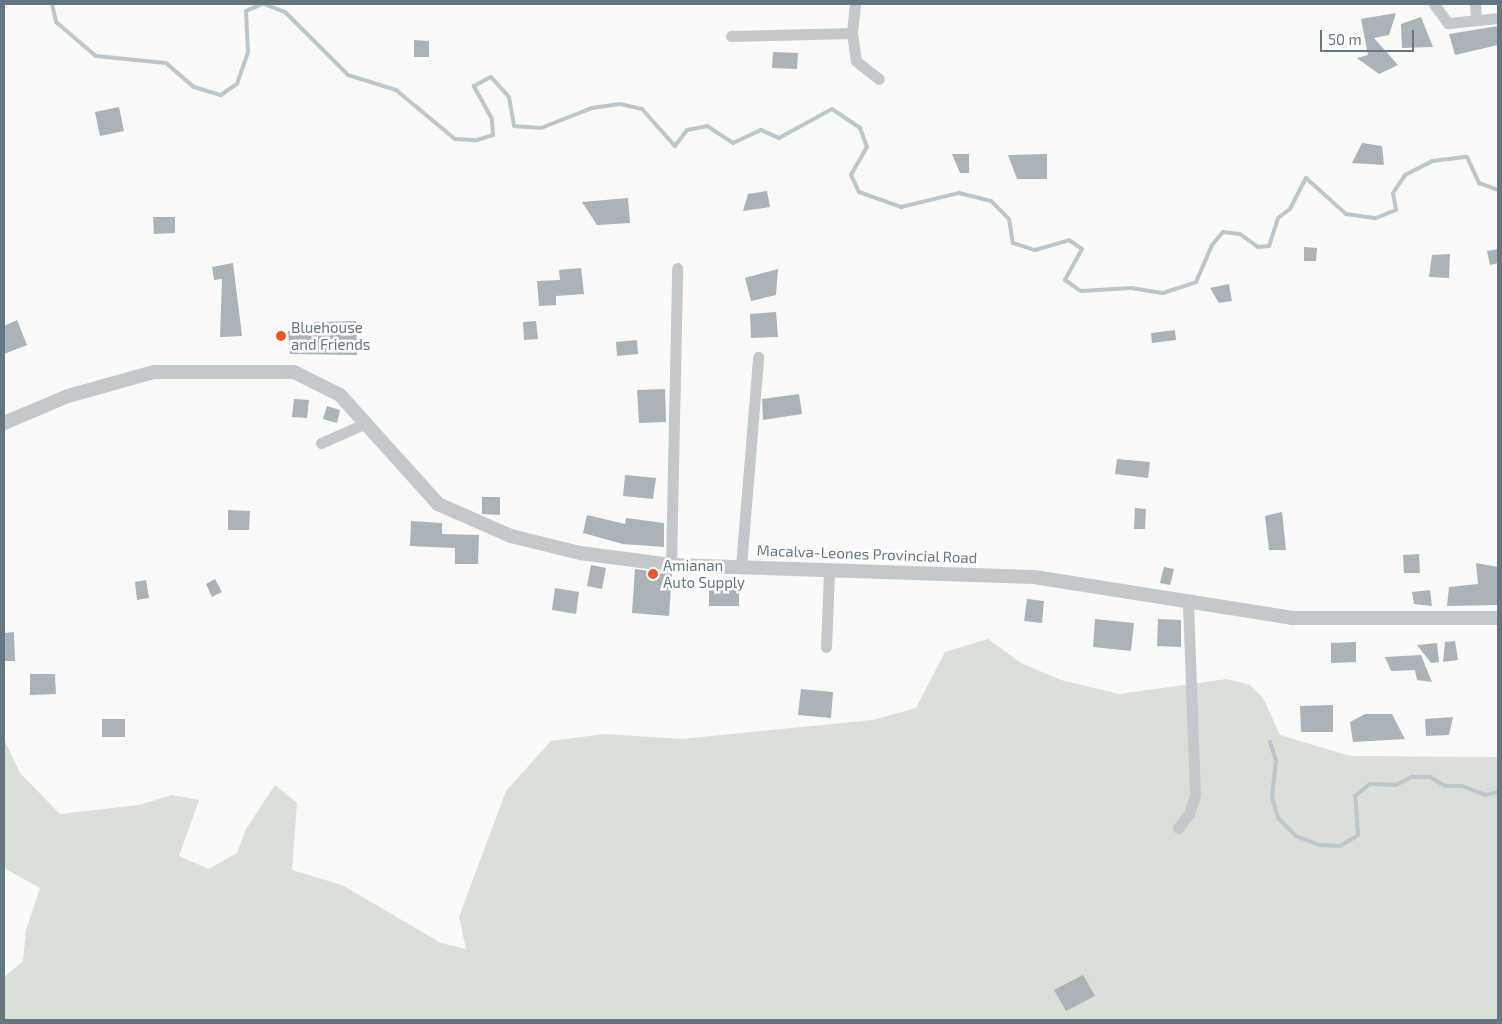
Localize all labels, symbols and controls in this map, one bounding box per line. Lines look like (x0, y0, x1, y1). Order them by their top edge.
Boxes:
scale bar (1322, 20, 1416, 52)
text: 50 m (1328, 30, 1362, 48)
place label: Bluehouse and Friends (291, 318, 370, 353)
marker: Bluehouse and Friends (275, 330, 287, 342)
street label: Macalva-Leones Provincial Road (756, 541, 978, 567)
place label: Amianan Auto Supply (663, 556, 745, 591)
marker: Amianan Auto Supply (647, 568, 659, 580)

